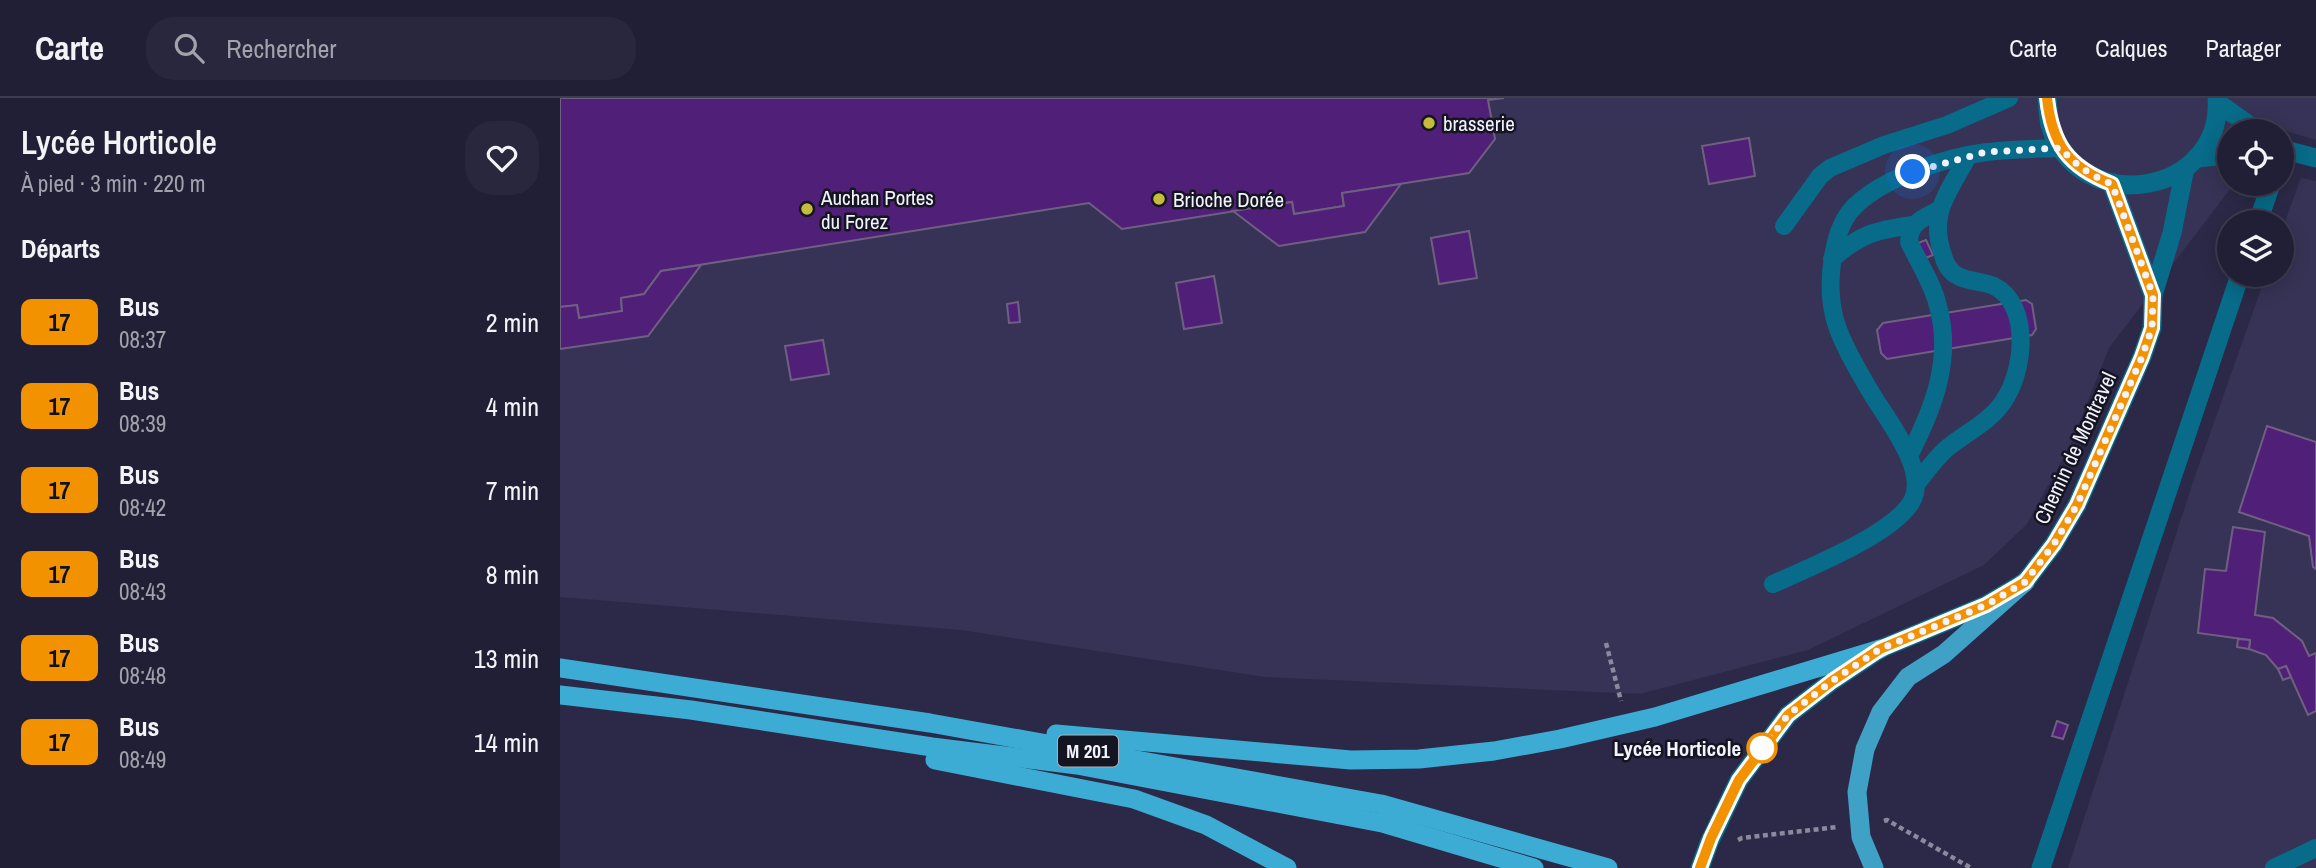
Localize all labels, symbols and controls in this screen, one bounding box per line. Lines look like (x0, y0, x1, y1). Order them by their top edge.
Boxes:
search box (146, 17, 636, 80)
text: Carte (35, 26, 104, 70)
icon: search (170, 29, 208, 67)
text: Rechercher (226, 31, 336, 66)
text: Carte (2009, 32, 2057, 64)
text: Calques (2095, 32, 2168, 64)
text: Partager (2206, 32, 2281, 64)
place label: brasserie (1443, 109, 1515, 138)
marker: brasserie (1421, 115, 1437, 131)
map controls (2217, 119, 2294, 287)
button: locate (2217, 119, 2294, 196)
text: Lycée Horticole (21, 120, 217, 164)
button: heart (465, 121, 539, 195)
your location (1895, 154, 1930, 189)
text: À pied · 3 min · 220 m (21, 168, 206, 199)
place label: Auchan Portes du Forez (820, 183, 934, 236)
place label: Brioche Dorée (1173, 185, 1284, 214)
marker: Brioche Dorée (1151, 191, 1167, 207)
marker: Auchan Portes du Forez (799, 201, 815, 217)
button: layers (2217, 210, 2294, 287)
text: Départs (21, 231, 100, 266)
text: Bus (119, 289, 159, 324)
text: 2 min (486, 305, 539, 340)
text: 17 (49, 306, 70, 338)
text: 08:37 (119, 324, 166, 355)
street label: Chemin de Montravel (2027, 367, 2123, 529)
text: Bus (119, 373, 159, 408)
text: 4 min (486, 389, 539, 424)
text: 17 (49, 390, 70, 422)
text: 08:39 (119, 408, 166, 439)
text: Bus (119, 457, 159, 492)
text: 7 min (486, 473, 539, 508)
text: 17 (49, 474, 70, 506)
text: 08:42 (119, 492, 166, 523)
text: Bus (119, 541, 159, 576)
text: 8 min (486, 557, 539, 592)
text: 17 (49, 558, 70, 590)
text: 08:43 (119, 576, 166, 607)
text: Bus (119, 625, 159, 660)
text: 13 min (474, 641, 539, 676)
text: 17 (49, 642, 70, 674)
text: 08:48 (119, 660, 166, 691)
text: Bus (119, 709, 159, 744)
text: 14 min (474, 725, 539, 760)
text: 17 (49, 726, 70, 758)
marker: Lycée Horticole (1747, 733, 1777, 763)
place label: Lycée Horticole (1613, 734, 1741, 763)
road number: M 201 (1058, 736, 1118, 766)
text: 08:49 (119, 744, 166, 775)

